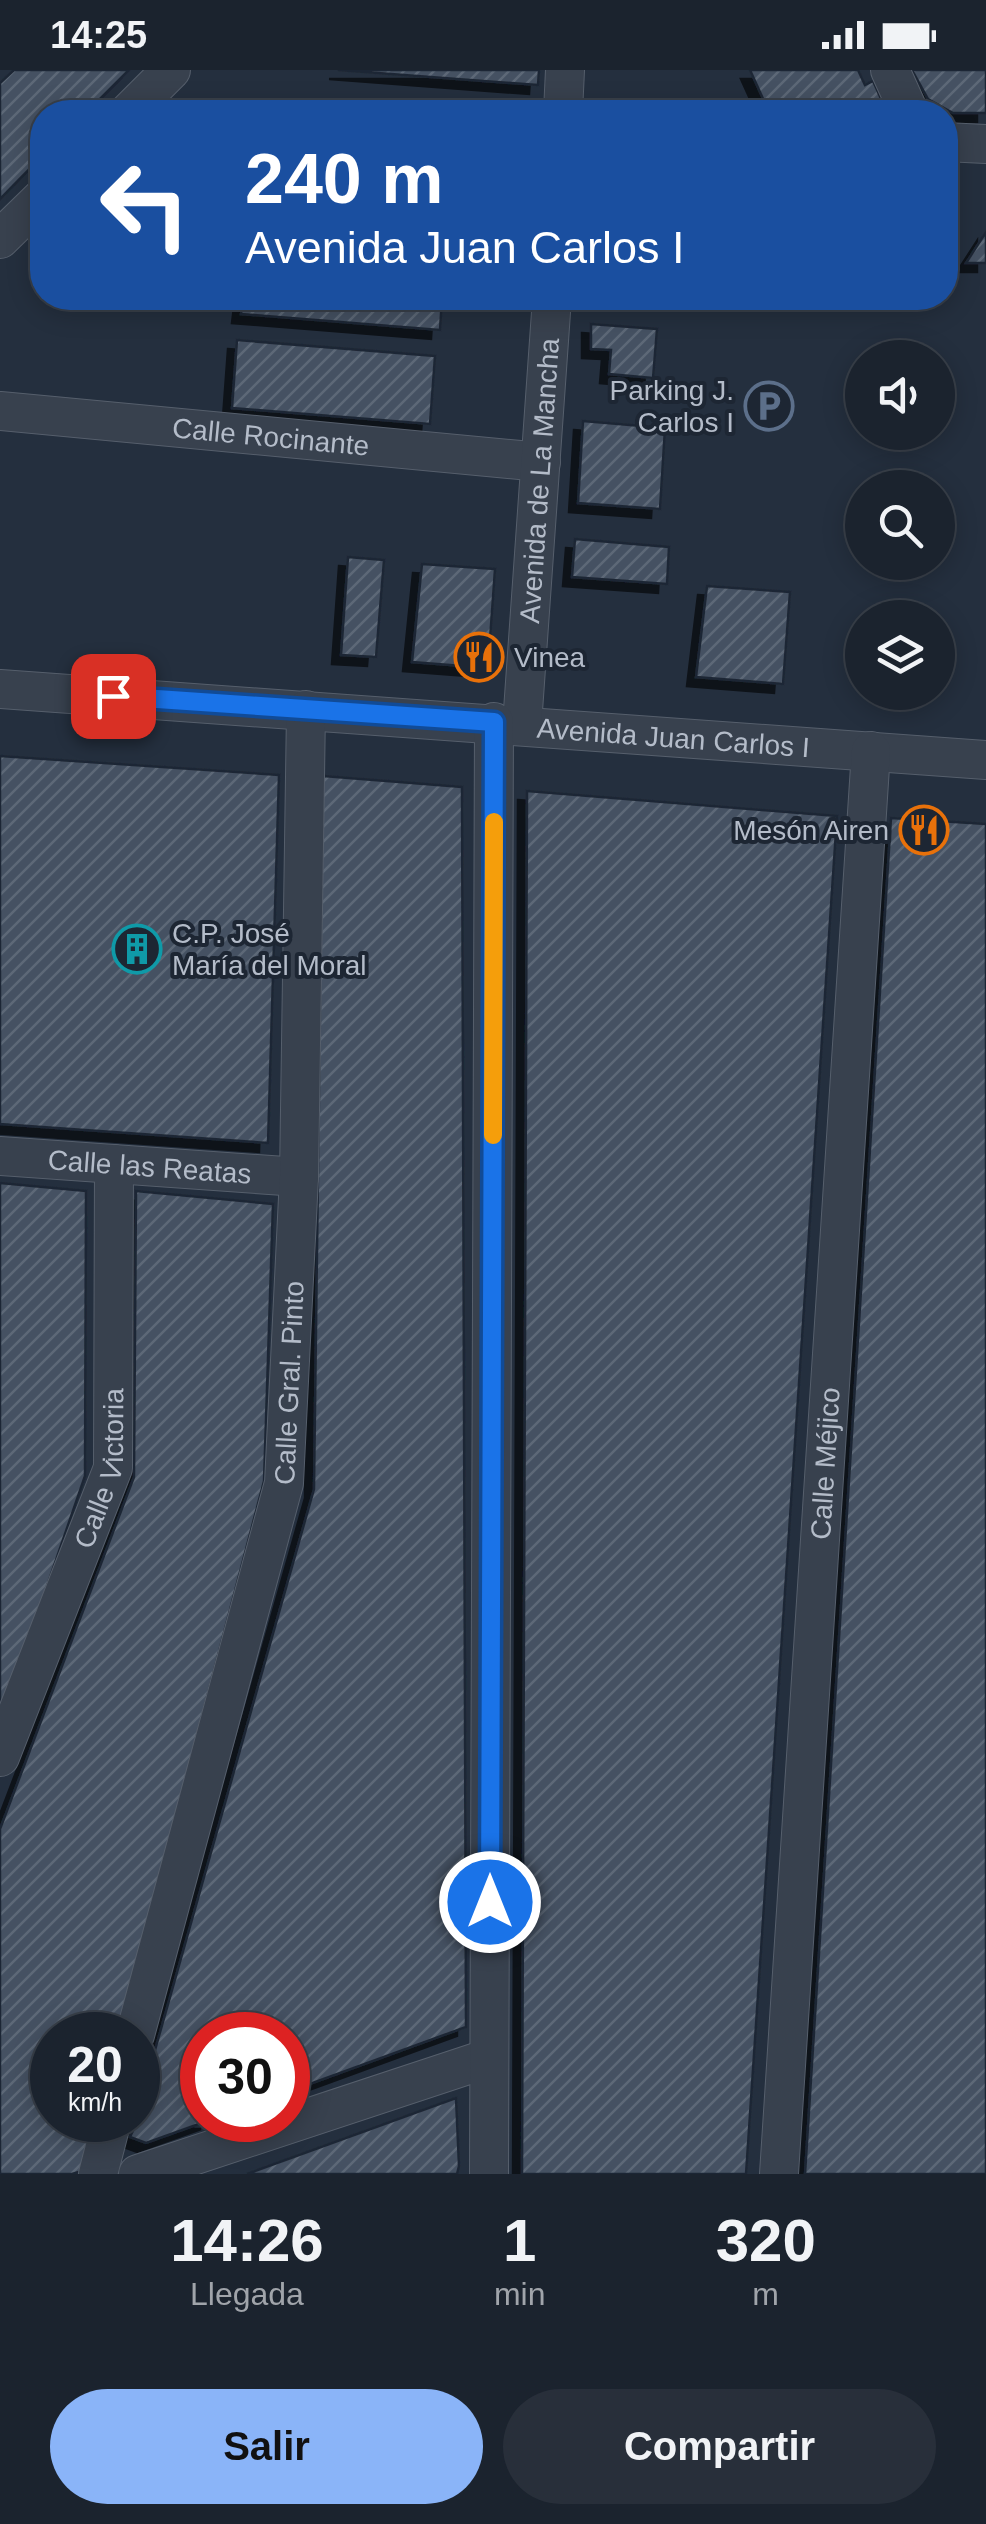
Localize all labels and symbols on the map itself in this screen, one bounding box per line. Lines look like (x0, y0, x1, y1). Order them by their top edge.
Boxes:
street label: Avenida de La Mancha (514, 336, 565, 624)
place label: Parking J. Carlos I (610, 375, 734, 438)
parking icon: Parking J. Carlos I (743, 380, 795, 432)
street label: Calle Rocinante (171, 412, 371, 461)
restaurant icon: Vinea (453, 631, 505, 683)
place label: Vinea (514, 642, 586, 673)
pin (71, 654, 156, 739)
street label: Avenida Juan Carlos I (536, 712, 811, 763)
restaurant icon: Mesón Airen (898, 804, 950, 856)
place label: Mesón Airen (733, 815, 889, 846)
place label: C.P. José María del Moral (172, 918, 367, 981)
building icon: C.P. José María del Moral (111, 923, 163, 975)
street label: Calle las Reatas (47, 1144, 252, 1189)
street label: Calle Gral. Pinto (268, 1280, 309, 1486)
street label: Calle Méjico (805, 1386, 845, 1541)
street label: Calle Victoria (68, 1388, 130, 1552)
position arrow (438, 1850, 542, 1954)
speed limit sign: 30 (180, 2012, 310, 2142)

